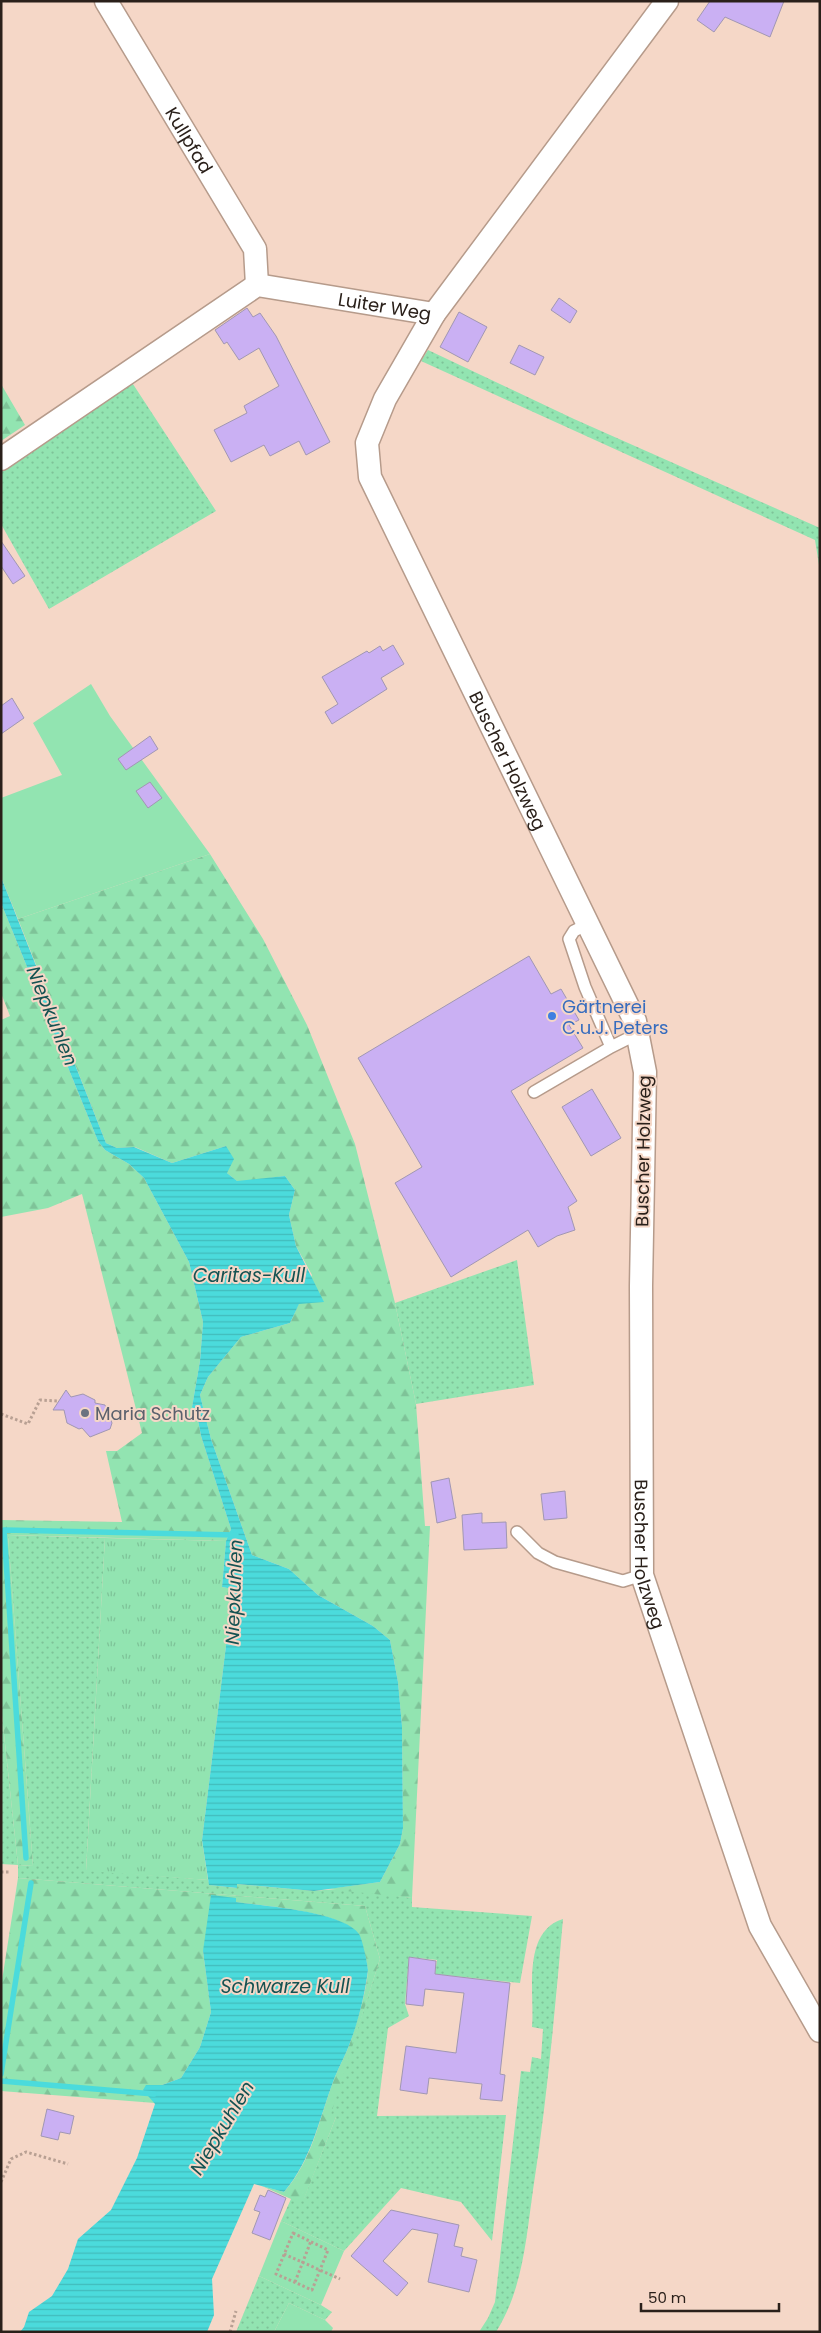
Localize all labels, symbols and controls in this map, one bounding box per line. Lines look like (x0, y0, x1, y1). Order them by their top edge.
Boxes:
street label: Kullpfad (160, 102, 219, 178)
street label: Luiter Weg (336, 286, 433, 326)
street label: Buscher Holzweg (464, 687, 553, 834)
water label: Niepkuhlen (20, 962, 84, 1070)
place label: Gärtnerei C.u.J. Peters (562, 994, 669, 1040)
marker: Gärtnerei C.u.J. Peters (546, 1010, 558, 1022)
street label: Buscher Holzweg (629, 1075, 657, 1227)
water label: Caritas-Kull (193, 1262, 305, 1289)
place label: Maria Schutz (95, 1401, 210, 1426)
marker: Maria Schutz (79, 1407, 91, 1419)
street label: Buscher Holzweg (629, 1479, 672, 1632)
water label: Niepkuhlen (219, 1539, 249, 1645)
water label: Schwarze Kull (220, 1973, 350, 2000)
water label: Niepkuhlen (183, 2076, 261, 2180)
scale bar (641, 2280, 778, 2312)
text: 50 m (648, 2287, 686, 2308)

